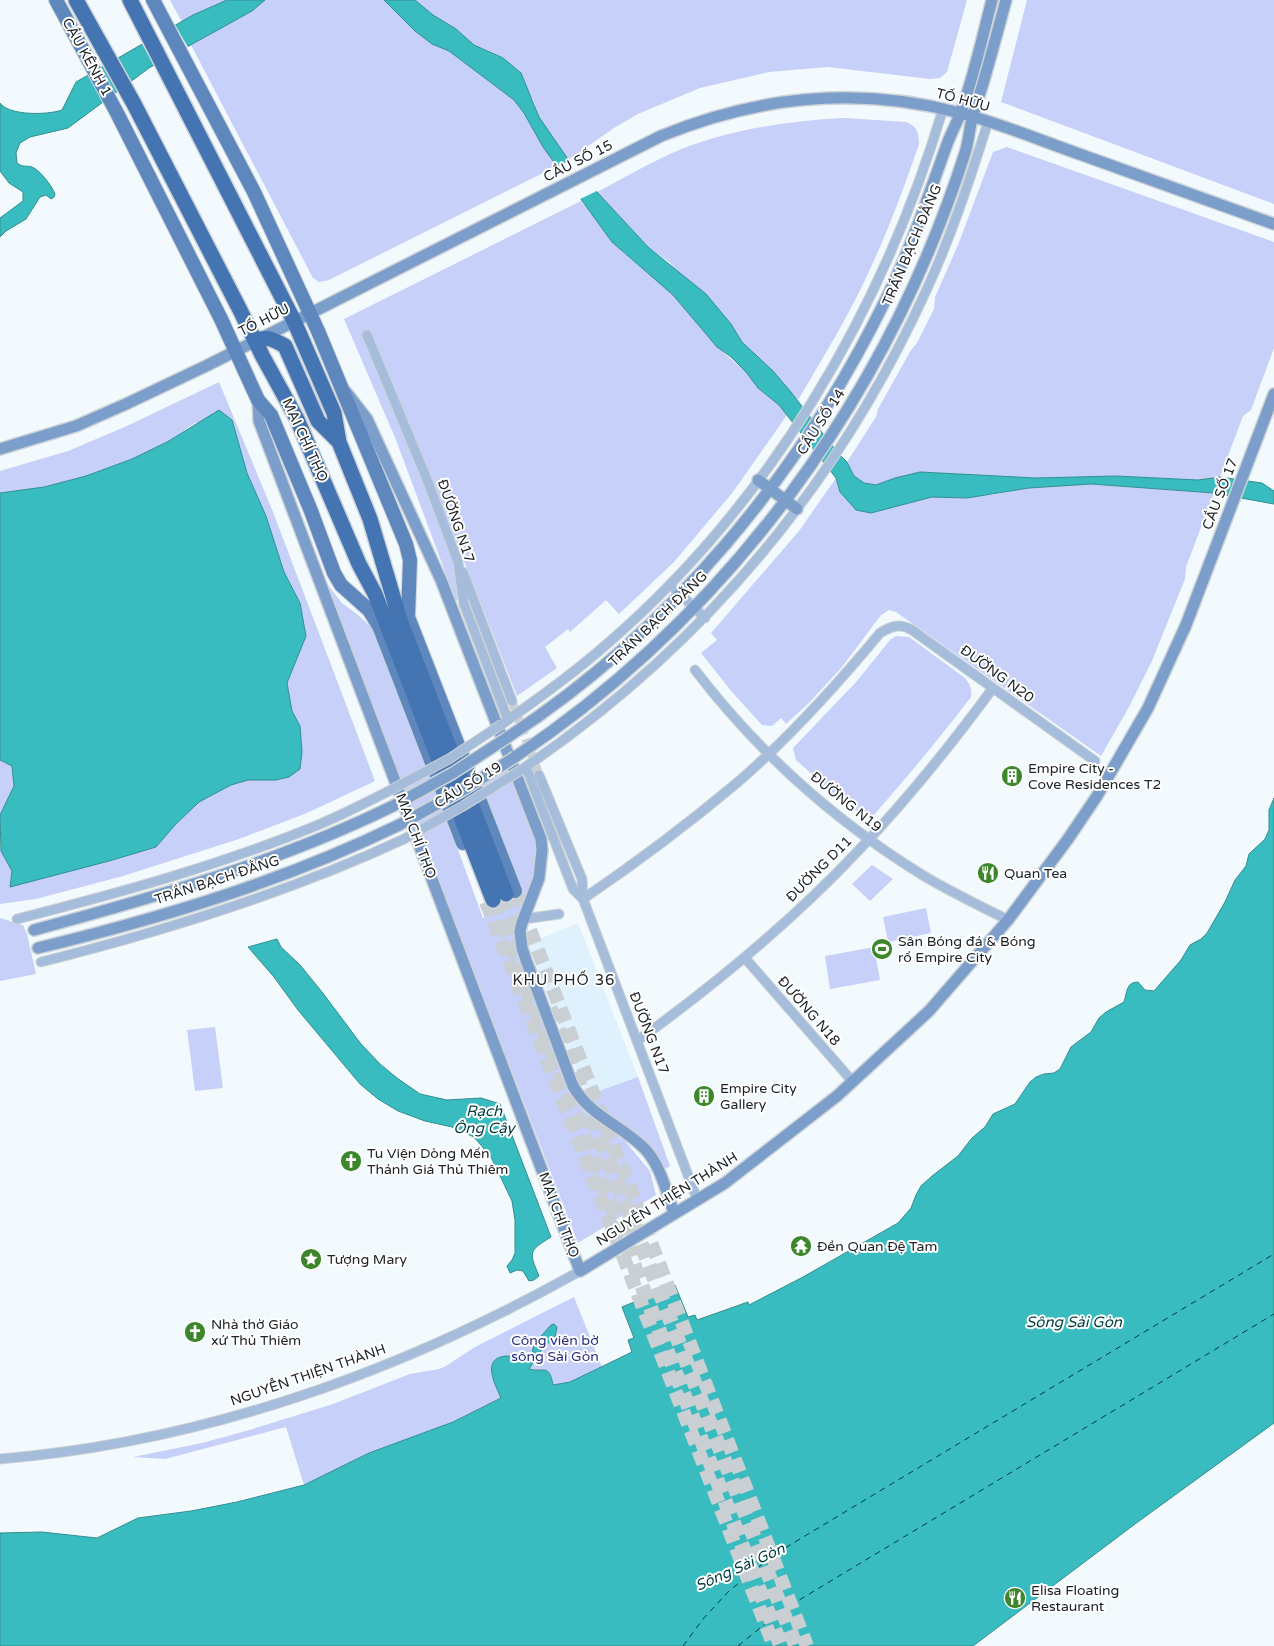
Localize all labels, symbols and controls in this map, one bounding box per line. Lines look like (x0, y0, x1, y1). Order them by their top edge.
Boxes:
street label: CẦU KÊNH 1 (59, 15, 115, 99)
street label: TỐ HỮU (934, 85, 992, 115)
street label: CẦU SỐ 15 (541, 136, 615, 186)
street label: TRẦN BẠCH ĐẰNG (879, 182, 945, 308)
street label: TỐ HỮU (236, 300, 292, 340)
street label: CẦU SỐ 14 (793, 386, 849, 458)
street label: MAI CHÍ THỌ (278, 396, 332, 484)
street label: CẦU SỐ 17 (1199, 456, 1241, 532)
street label: ĐƯỜNG N17 (434, 477, 478, 565)
street label: TRẦN BẠCH ĐẰNG (605, 568, 711, 670)
street label: ĐƯỜNG N20 (957, 642, 1037, 707)
street label: CẦU SỐ 19 (431, 758, 505, 812)
place label: Empire City - Cove Residences T2 (1028, 760, 1161, 793)
building icon: Empire City - Cove Residences T2 (1000, 764, 1024, 788)
street label: ĐƯỜNG N19 (807, 768, 885, 836)
street label: MAI CHÍ THỌ (392, 791, 440, 881)
street label: ĐƯỜNG D11 (783, 833, 855, 905)
street label: TRẦN BẠCH ĐẰNG (152, 852, 282, 908)
restaurant icon: Quan Tea (976, 861, 1000, 885)
place label: Quan Tea (1004, 865, 1067, 882)
place label: Sân Bóng đá & Bóng rổ Empire City (898, 933, 1036, 966)
sports icon: Sân Bóng đá & Bóng rổ Empire City (870, 937, 894, 961)
district label: KHU PHỐ 36 (513, 970, 615, 989)
street label: ĐƯỜNG N18 (774, 973, 844, 1050)
street label: ĐƯỜNG N17 (625, 989, 673, 1077)
place label: Empire City Gallery (720, 1080, 797, 1113)
building icon: Empire City Gallery (692, 1084, 716, 1108)
water label: Rạch Ông Cậy (453, 1102, 517, 1137)
place label: Tu Viện Dòng Mến Thánh Giá Thủ Thiêm (367, 1145, 508, 1178)
street label: NGUYỄN THIỆN THÀNH (593, 1148, 741, 1250)
church icon: Tu Viện Dòng Mến Thánh Giá Thủ Thiêm (339, 1149, 363, 1173)
street label: MAI CHÍ THỌ (535, 1170, 583, 1260)
temple icon: Đền Quan Đệ Tam (789, 1234, 813, 1258)
place label: Đền Quan Đệ Tam (817, 1238, 937, 1255)
place icon: Tượng Mary (299, 1247, 323, 1271)
place label: Tượng Mary (327, 1251, 408, 1268)
water label: Sông Sài Gòn (1026, 1313, 1123, 1331)
place label: Nhà thờ Giáo xứ Thủ Thiêm (211, 1316, 301, 1349)
church icon: Nhà thờ Giáo xứ Thủ Thiêm (183, 1320, 207, 1344)
park label: Công viên bờ sông Sài Gòn (511, 1332, 599, 1365)
street label: NGUYỄN THIỆN THÀNH (228, 1340, 388, 1410)
water label: Sông Sài Gòn (693, 1539, 788, 1595)
place label: Elisa Floating Restaurant (1031, 1582, 1119, 1615)
restaurant icon: Elisa Floating Restaurant (1003, 1586, 1027, 1610)

